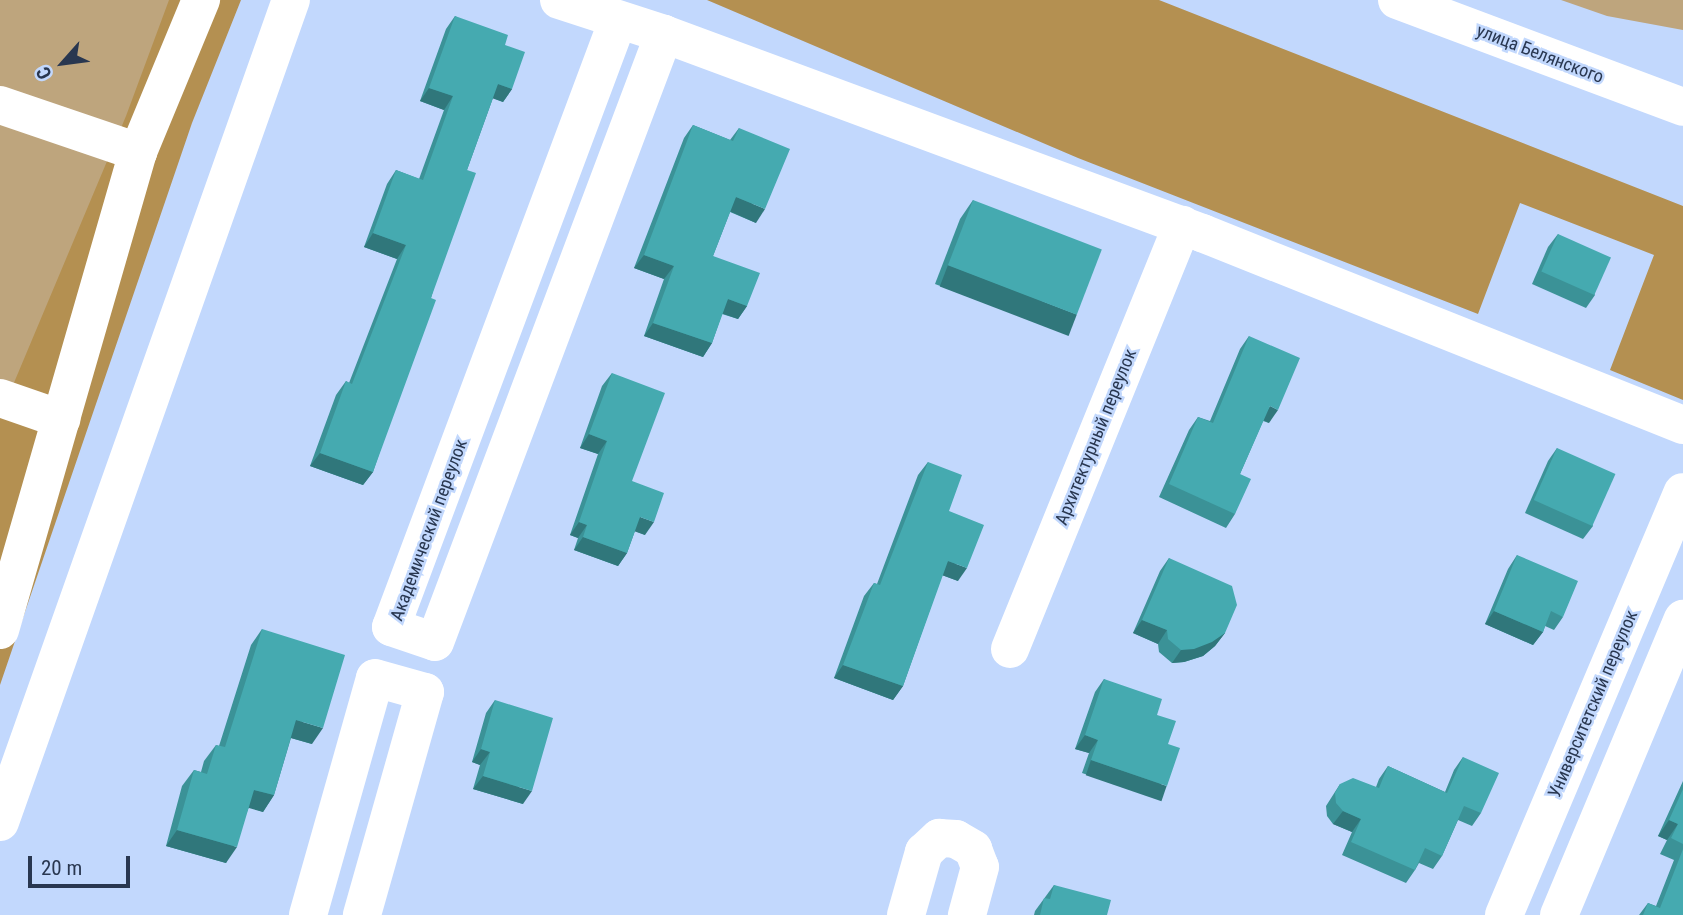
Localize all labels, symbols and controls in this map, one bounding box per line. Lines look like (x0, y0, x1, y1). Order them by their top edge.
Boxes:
street label: улица Белянского (1473, 20, 1607, 88)
north arrow (28, 28, 98, 98)
text: С (31, 63, 57, 83)
street label: Архитектурный переулок (1051, 346, 1141, 528)
street label: Академический переулок (386, 436, 472, 624)
street label: Университетский переулок (1544, 607, 1642, 801)
scale bar (32, 842, 133, 886)
text: 20 m (41, 856, 82, 880)

